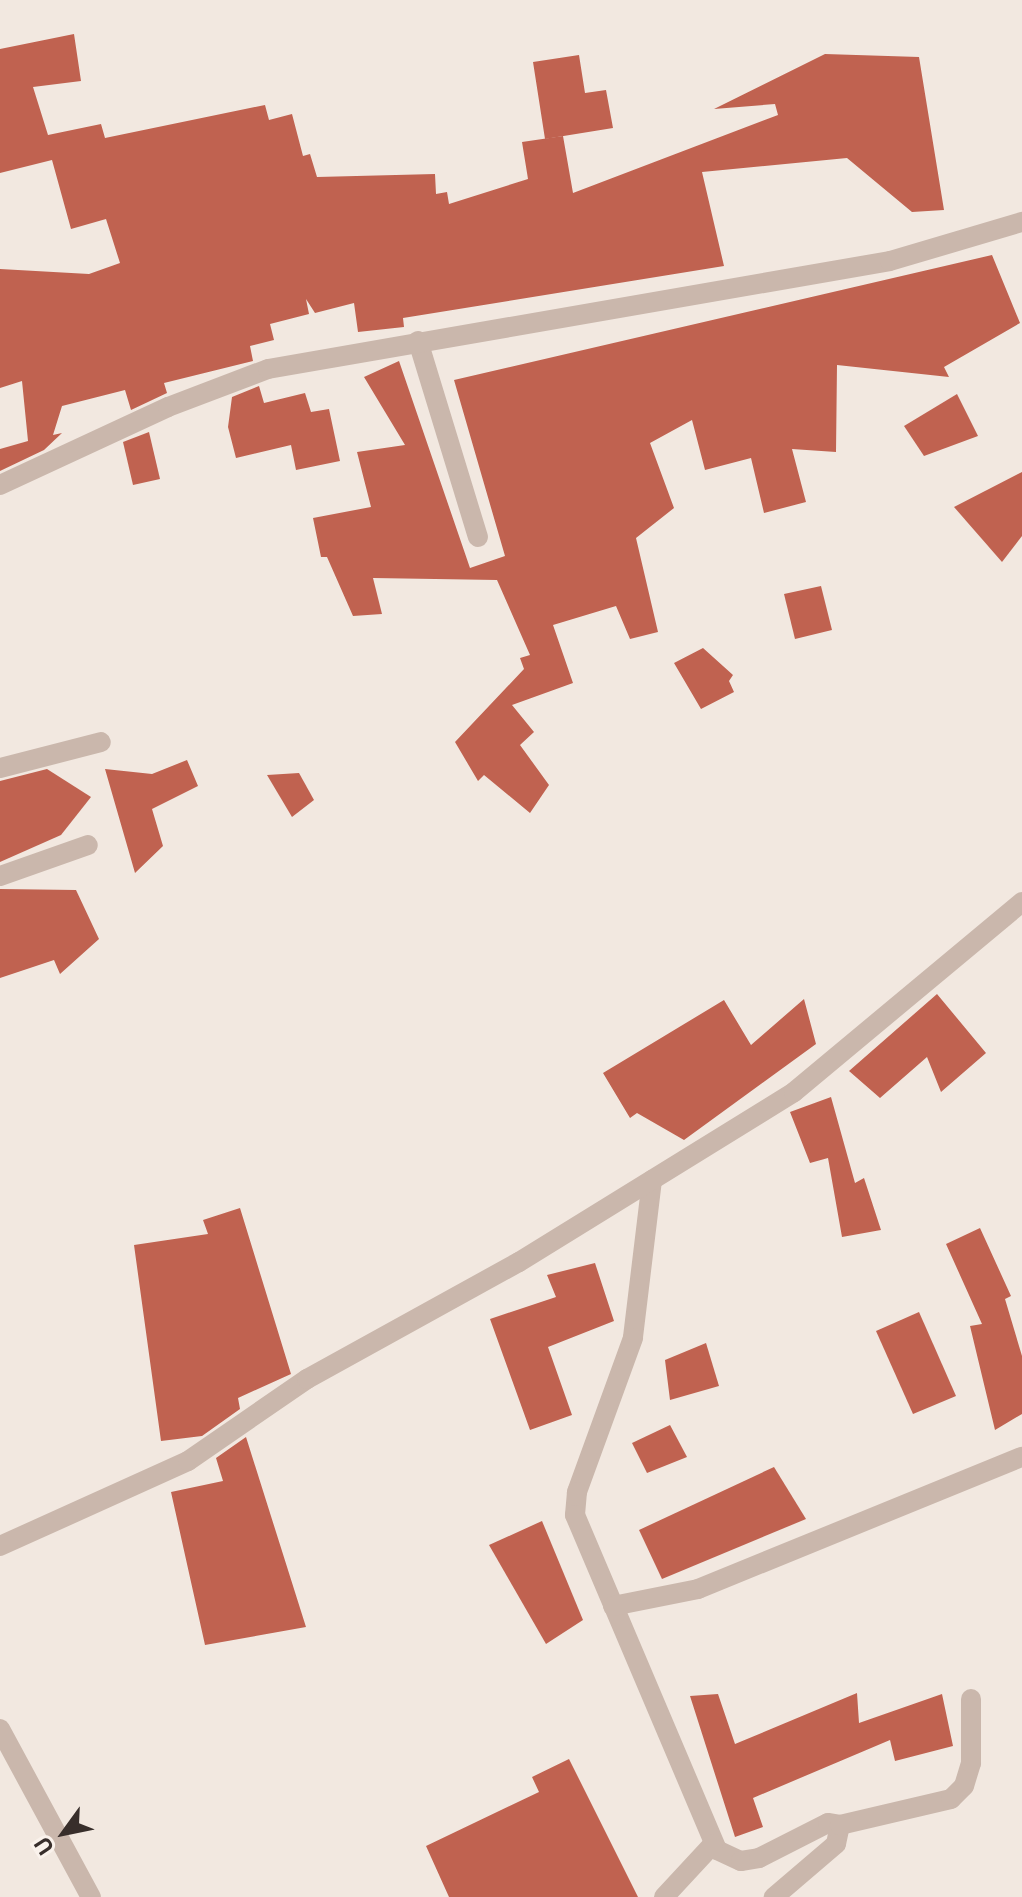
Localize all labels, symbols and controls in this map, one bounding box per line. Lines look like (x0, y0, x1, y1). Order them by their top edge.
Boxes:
north arrow (24, 1793, 104, 1873)
text: U (29, 1832, 59, 1860)

